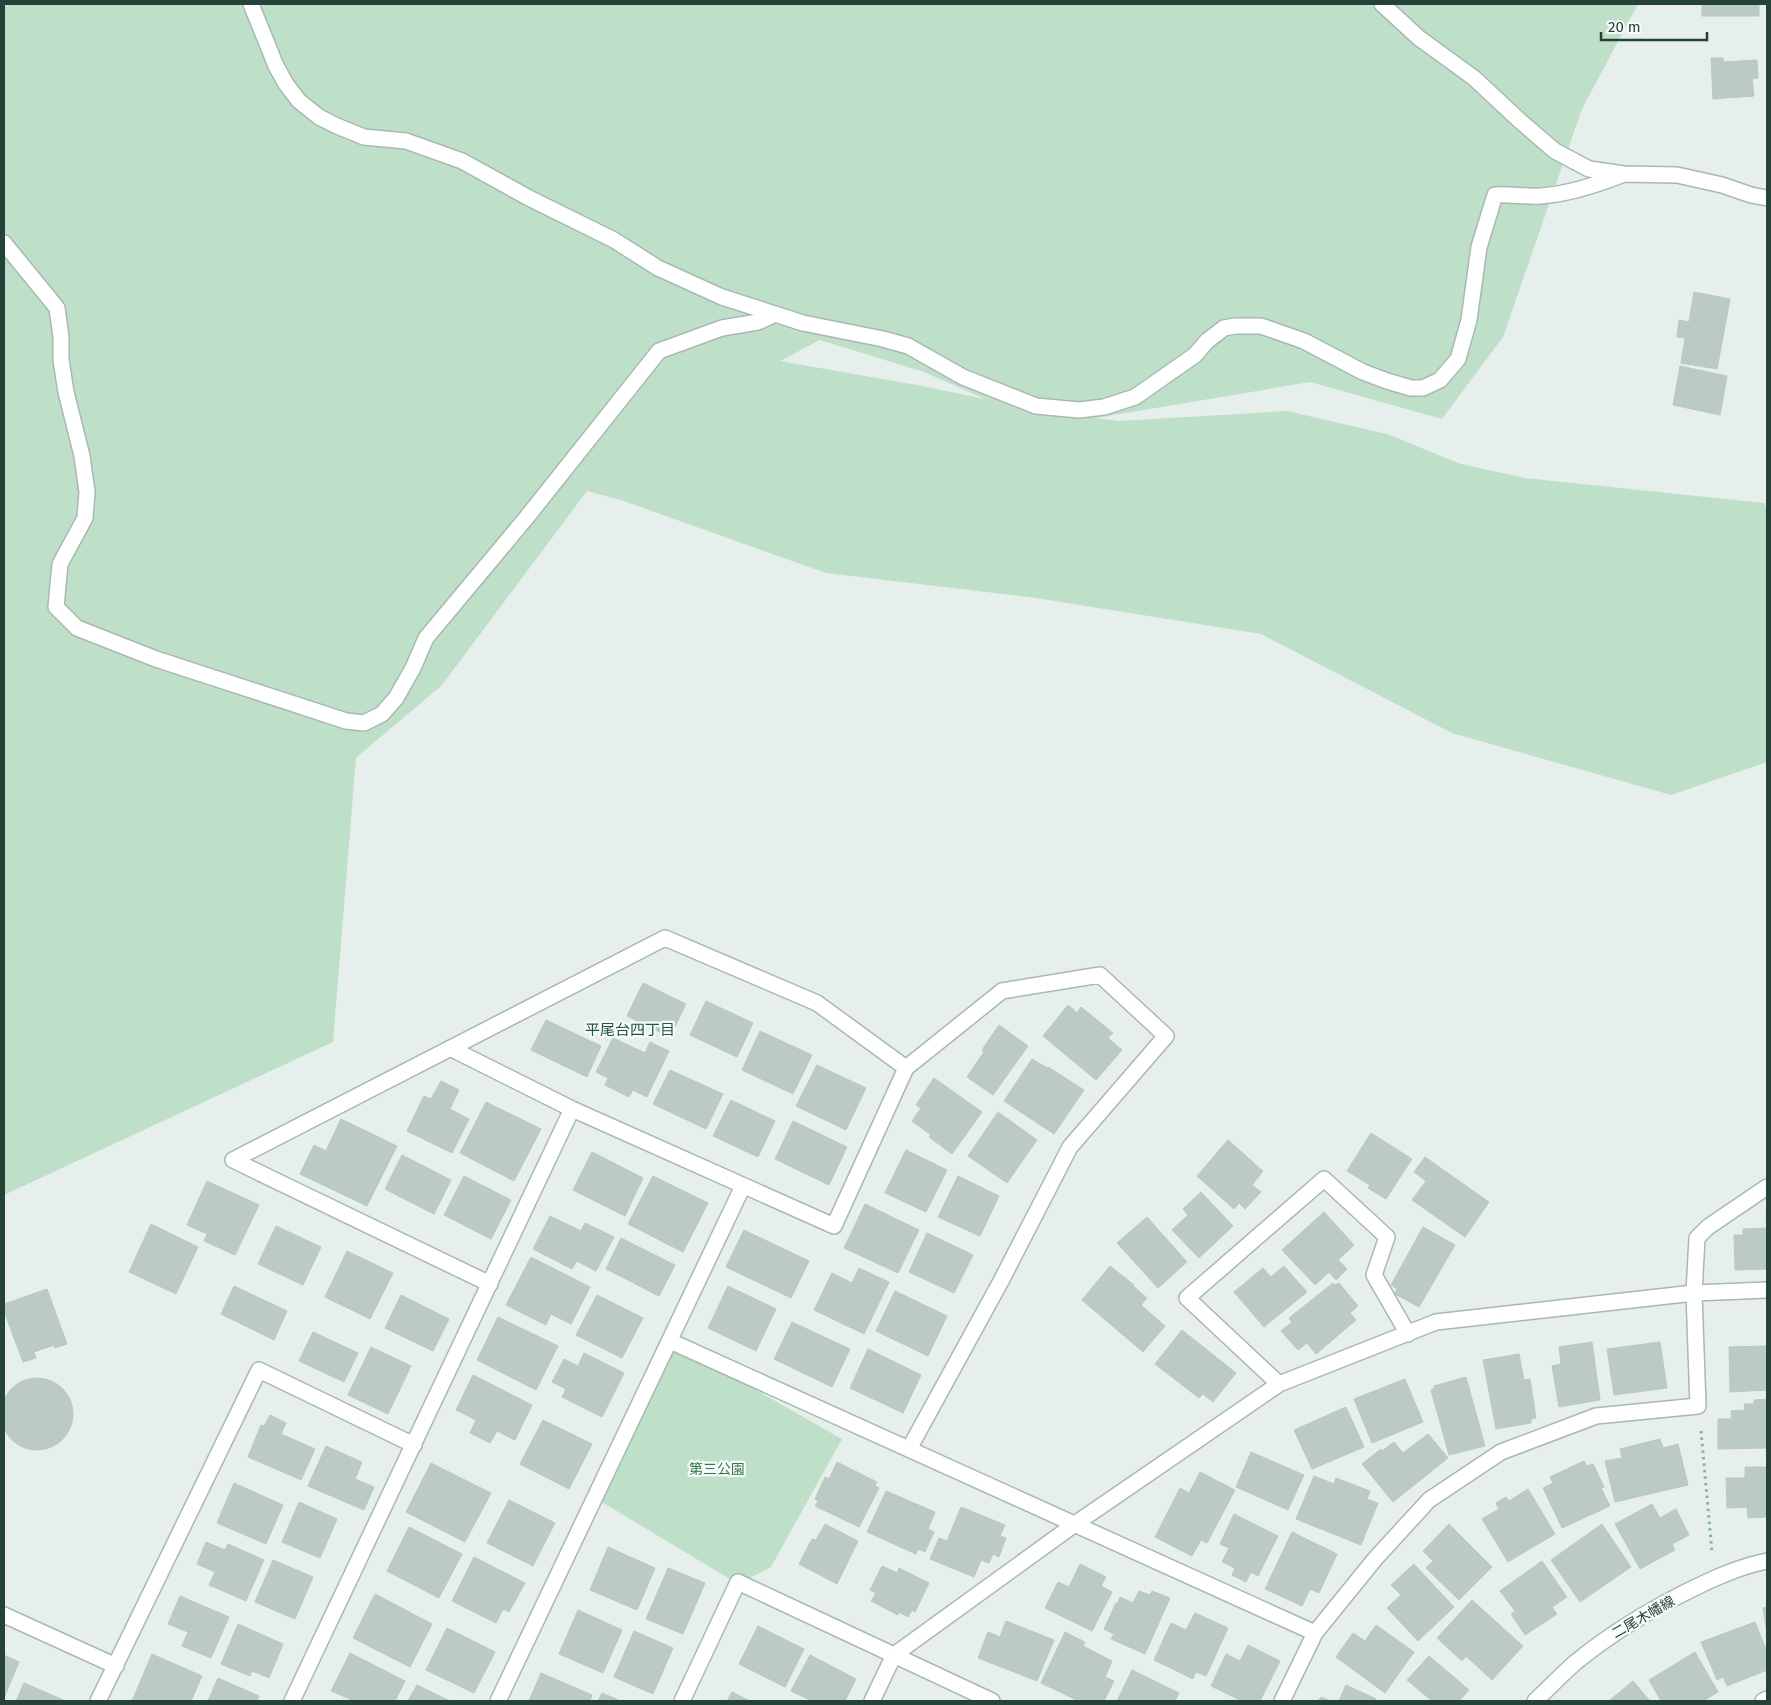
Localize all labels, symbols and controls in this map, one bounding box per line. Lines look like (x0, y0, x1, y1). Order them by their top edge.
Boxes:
scale bar (1601, 10, 1707, 42)
text: 20 m (1608, 18, 1641, 36)
district label: 平尾台四丁目 (585, 1021, 675, 1039)
park label: 第三公園 (689, 1461, 745, 1478)
street label: 二尾木幡線 (1609, 1593, 1678, 1642)

